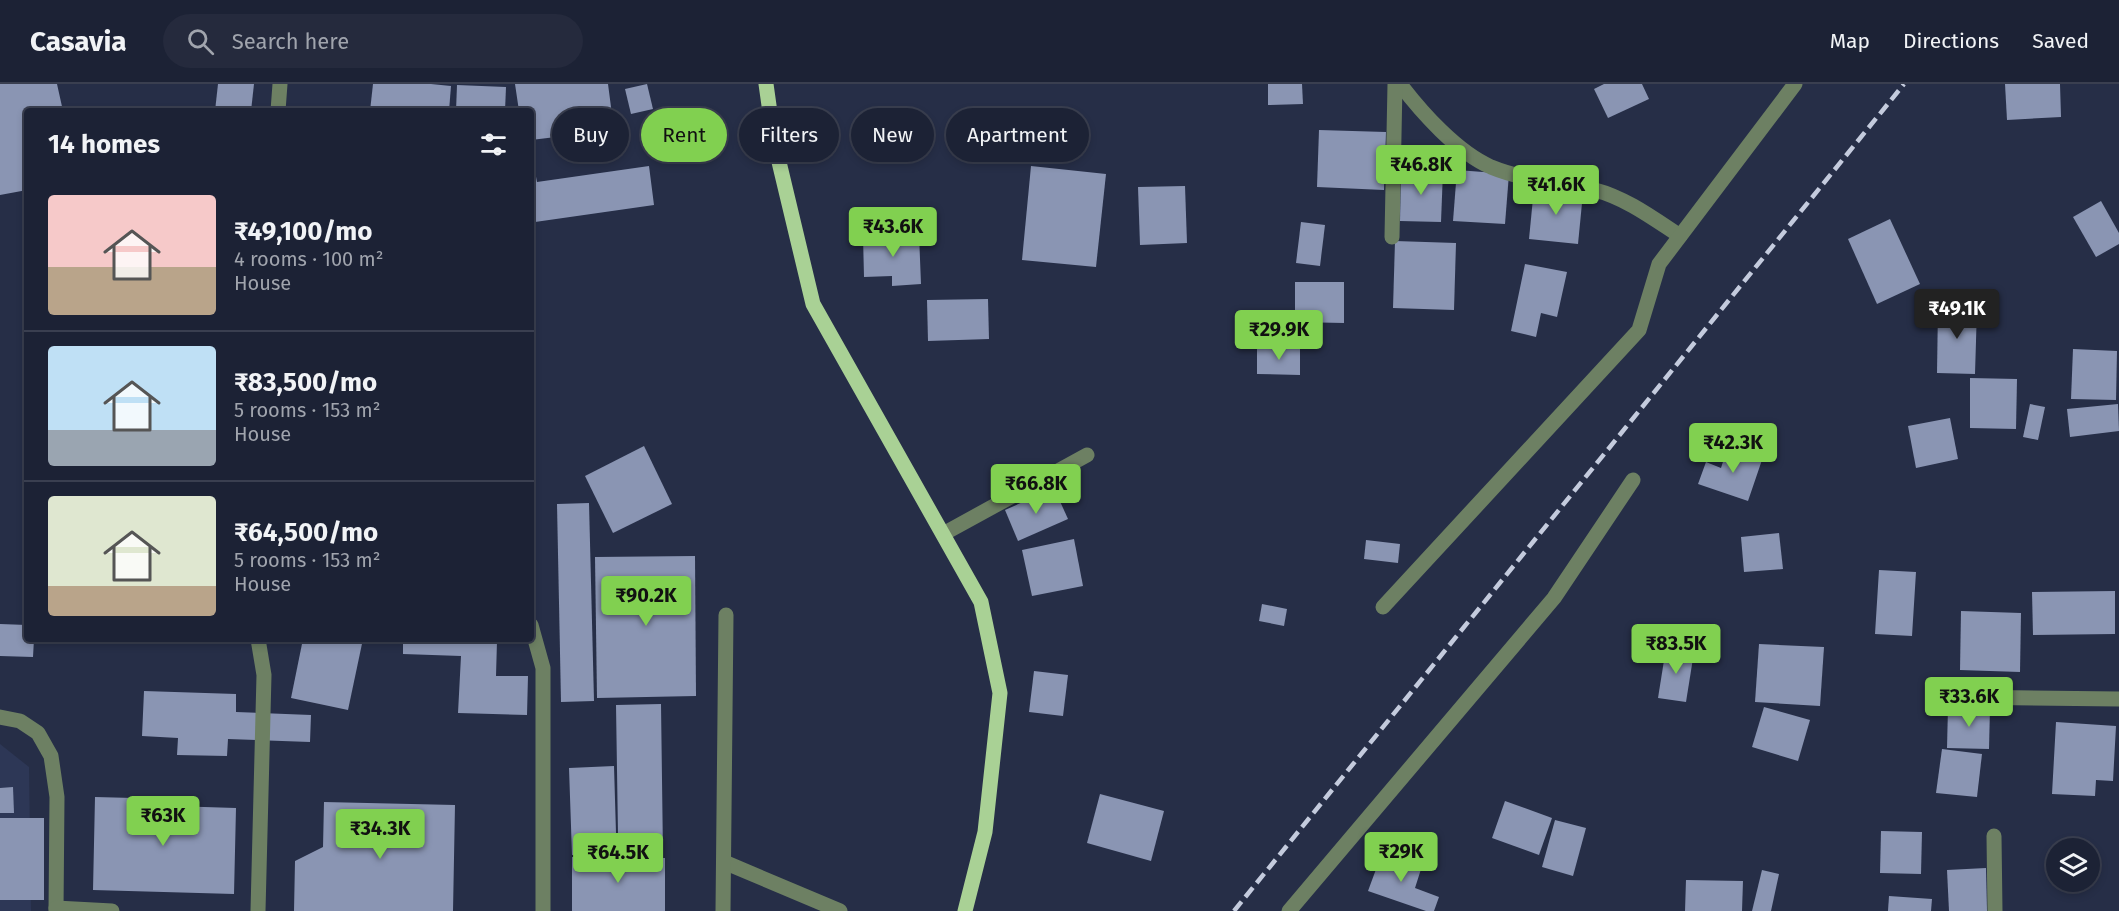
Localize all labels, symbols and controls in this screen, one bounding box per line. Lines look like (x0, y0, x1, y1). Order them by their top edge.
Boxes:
search box (163, 14, 583, 68)
text: Casavia (30, 25, 127, 58)
icon: search (184, 25, 217, 58)
text: Search here (232, 28, 349, 55)
text: Map (1830, 28, 1870, 54)
text: Directions (1903, 28, 1999, 54)
text: Saved (2032, 28, 2089, 54)
chip: Buy (552, 108, 629, 162)
chip: Rent (641, 108, 727, 162)
chip: Filters (739, 108, 839, 162)
chip: New (851, 108, 934, 162)
chip: Apartment (946, 108, 1089, 162)
icon: filters (477, 128, 510, 161)
text: 14 homes (48, 129, 160, 160)
pin: ₹46.8K (1372, 145, 1470, 196)
text: ₹46.8K (1390, 152, 1452, 176)
pin: ₹41.6K (1507, 165, 1605, 216)
text: ₹41.6K (1527, 172, 1585, 196)
pin: ₹43.6K (844, 207, 942, 258)
text: ₹43.6K (863, 214, 923, 238)
text: ₹49,100/mo (234, 216, 372, 247)
icon: home (96, 219, 168, 291)
text: 4 rooms · 100 m² (234, 247, 384, 271)
text: House (234, 271, 291, 295)
pin: ₹49.1K (1908, 289, 2006, 340)
text: ₹49.1K (1928, 296, 1986, 320)
pin: ₹29.9K (1230, 310, 1328, 361)
text: ₹29.9K (1249, 317, 1309, 341)
text: ₹83,500/mo (234, 367, 377, 398)
icon: home (96, 370, 168, 442)
text: 5 rooms · 153 m² (234, 398, 381, 422)
text: House (234, 422, 291, 446)
pin: ₹42.3K (1684, 423, 1782, 474)
text: ₹42.3K (1703, 430, 1763, 454)
pin: ₹66.8K (987, 464, 1085, 515)
text: ₹66.8K (1005, 471, 1067, 495)
text: ₹64,500/mo (234, 517, 378, 548)
icon: home (96, 520, 168, 592)
text: 5 rooms · 153 m² (234, 548, 381, 572)
text: House (234, 572, 291, 596)
pin: ₹90.2K (597, 576, 695, 627)
text: ₹90.2K (615, 583, 677, 607)
pin: ₹83.5K (1627, 624, 1725, 675)
text: ₹83.5K (1645, 631, 1707, 655)
pin: ₹33.6K (1920, 677, 2018, 728)
text: ₹33.6K (1939, 684, 1999, 708)
pin: ₹63K (127, 796, 199, 847)
text: ₹63K (141, 803, 185, 827)
pin: ₹34.3K (331, 809, 429, 860)
text: ₹34.3K (350, 816, 410, 840)
pin: ₹29K (1365, 832, 1437, 883)
pin: ₹64.5K (569, 833, 667, 884)
map controls (2046, 838, 2100, 892)
button: layers (2046, 838, 2100, 892)
text: ₹29K (1379, 839, 1423, 863)
text: ₹64.5K (587, 840, 649, 864)

